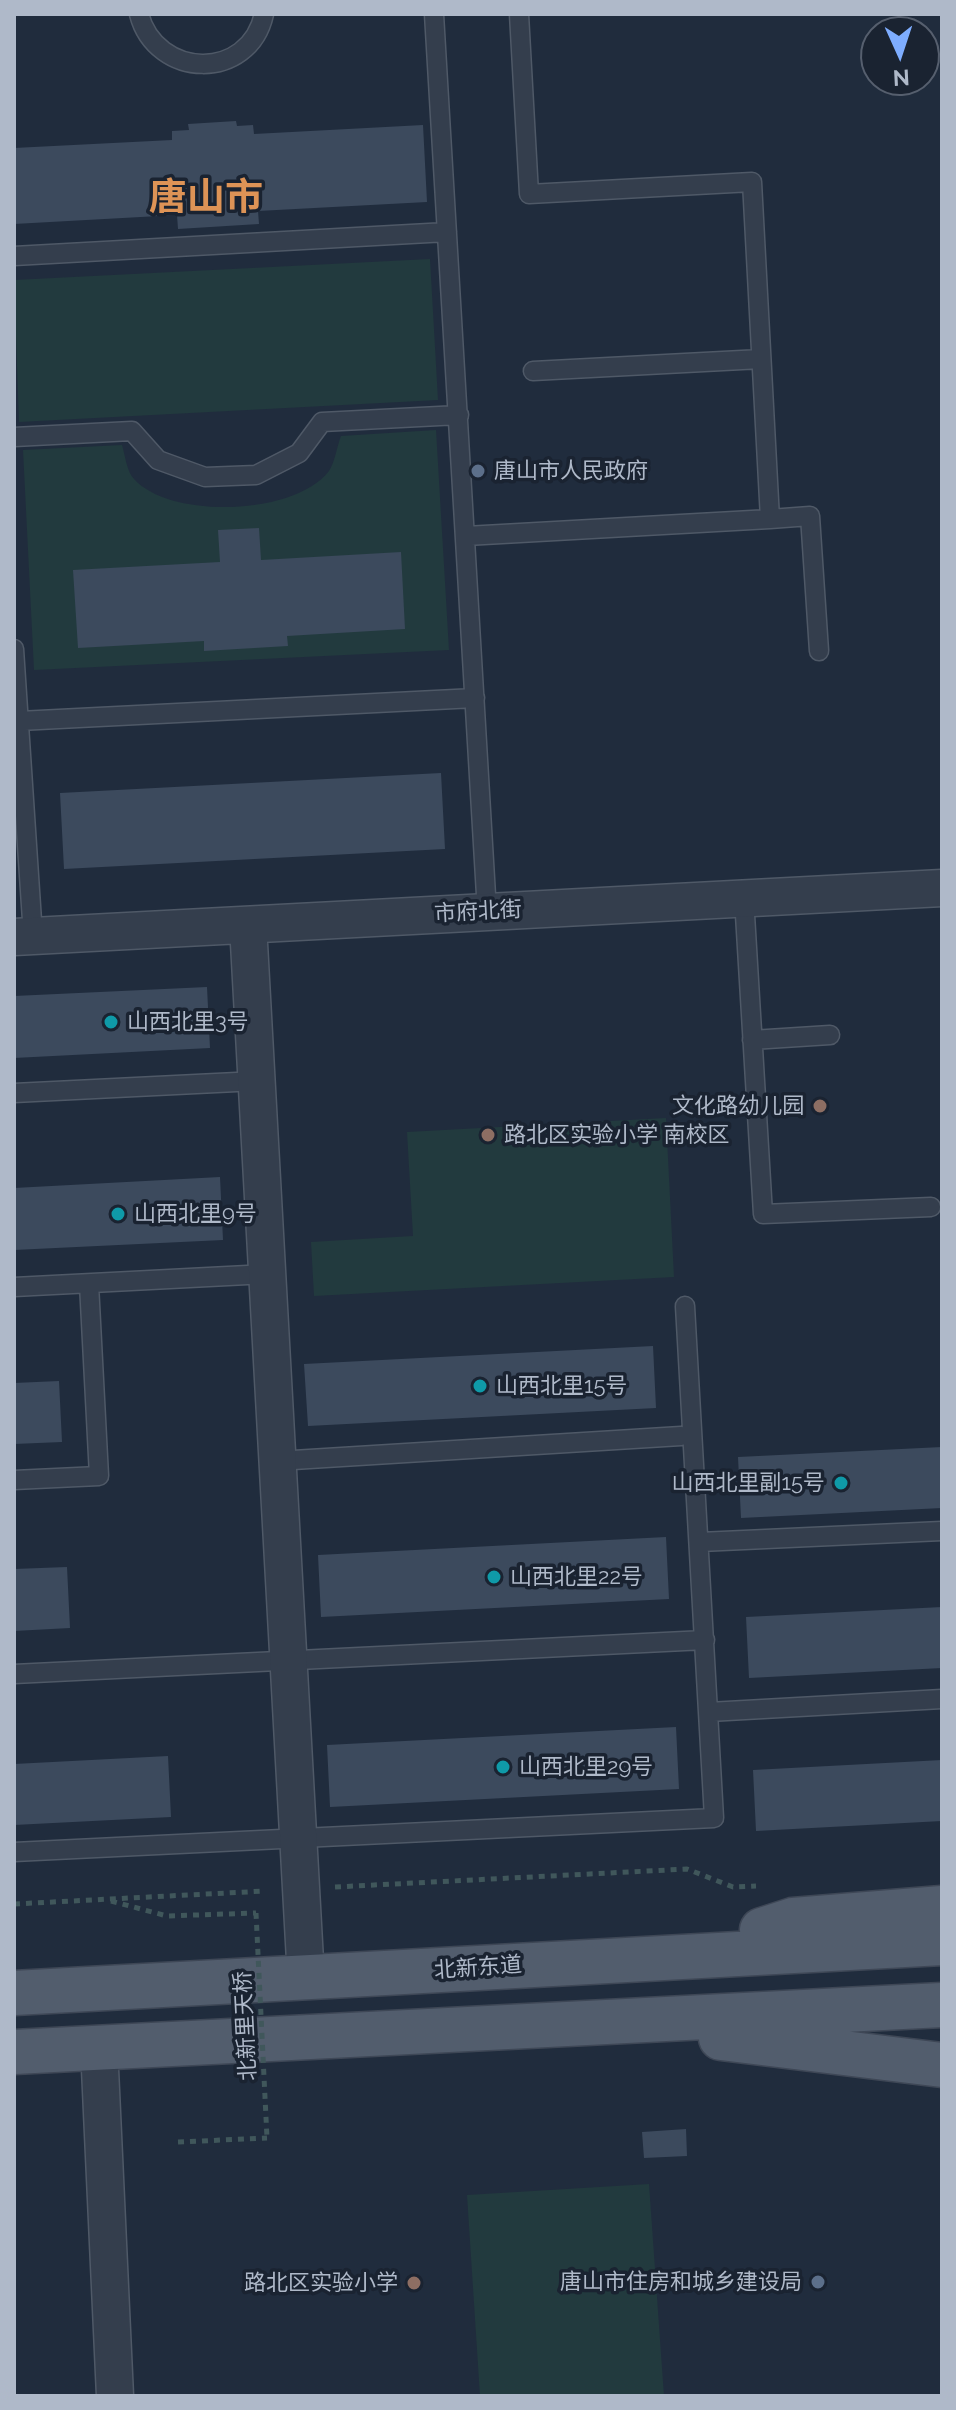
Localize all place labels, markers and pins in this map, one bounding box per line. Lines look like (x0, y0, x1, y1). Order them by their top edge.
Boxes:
place label: 唐山市人民政府 (494, 458, 648, 484)
marker: 唐山市人民政府 (469, 462, 487, 480)
place label: 山西北里3号 (127, 1009, 249, 1035)
marker: 山西北里3号 (102, 1013, 120, 1031)
place label: 文化路幼儿园 (672, 1093, 804, 1119)
marker: 文化路幼儿园 (811, 1097, 829, 1115)
place label: 路北区实验小学 南校区 (504, 1122, 730, 1148)
marker: 路北区实验小学 南校区 (479, 1126, 497, 1144)
place label: 山西北里9号 (134, 1201, 257, 1227)
marker: 山西北里9号 (109, 1205, 127, 1223)
place label: 山西北里15号 (496, 1373, 627, 1399)
marker: 山西北里15号 (471, 1377, 489, 1395)
place label: 山西北里副15号 (672, 1470, 825, 1496)
marker: 山西北里副15号 (832, 1474, 850, 1492)
place label: 山西北里22号 (510, 1564, 643, 1590)
marker: 山西北里22号 (485, 1568, 503, 1586)
place label: 山西北里29号 (519, 1754, 653, 1780)
marker: 山西北里29号 (494, 1758, 512, 1776)
place label: 唐山市住房和城乡建设局 (560, 2269, 802, 2295)
place label: 路北区实验小学 (244, 2270, 398, 2296)
marker: 唐山市住房和城乡建设局 (809, 2273, 827, 2291)
marker: 路北区实验小学 (405, 2274, 423, 2292)

